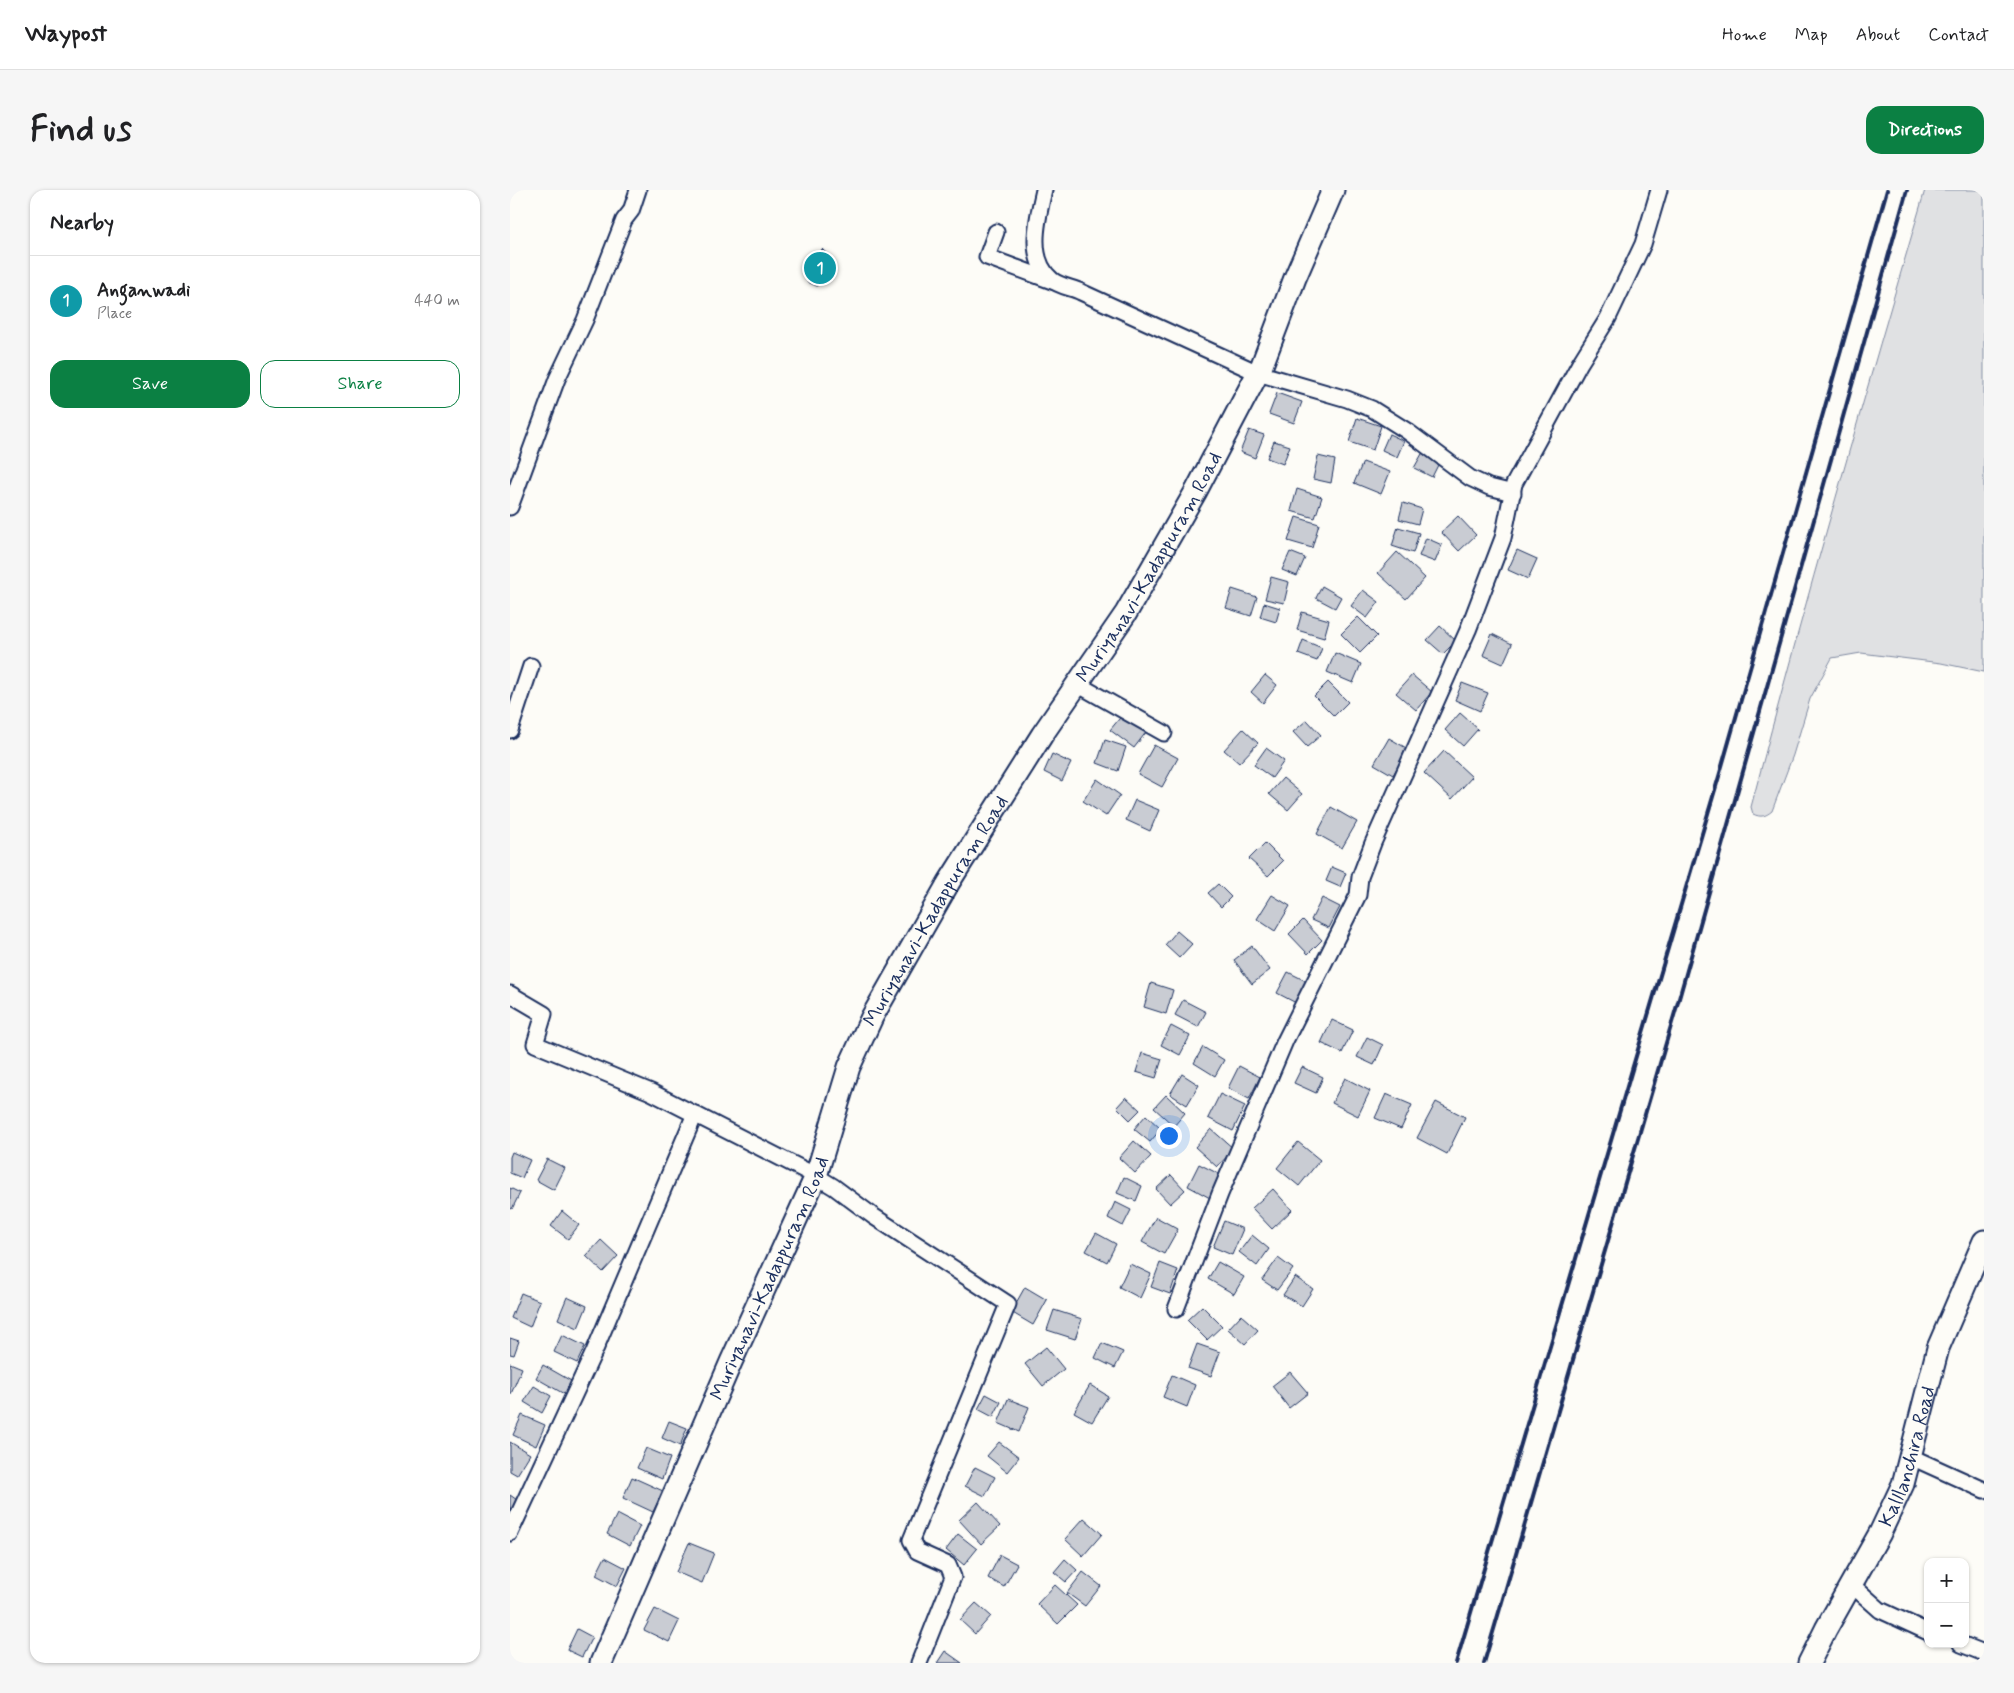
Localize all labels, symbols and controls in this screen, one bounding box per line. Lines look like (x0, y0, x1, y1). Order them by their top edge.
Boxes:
text: Waypost (25, 19, 107, 50)
text: Home (1722, 23, 1767, 47)
text: Map (1795, 23, 1828, 47)
text: About (1856, 23, 1900, 47)
text: Contact (1928, 23, 1989, 47)
button: Directions (1866, 106, 1984, 154)
text: Find us (30, 107, 132, 153)
text: Nearby (50, 209, 114, 237)
pin: 1 (804, 249, 836, 287)
text: Anganwadi (97, 278, 190, 303)
text: 1 (62, 290, 70, 311)
text: 440 m (414, 290, 460, 311)
text: Place (97, 303, 132, 324)
button: Save (50, 360, 250, 408)
button: Share (260, 360, 460, 408)
street label: Muriyanavi-Kadappuram Road (1070, 448, 1229, 688)
street label: Muriyanavi-Kadappuram Road (857, 791, 1015, 1032)
your location (1156, 1123, 1182, 1149)
street label: Muriyanavi-Kadappuram Road (704, 1154, 836, 1405)
street label: Kalllanchira Road (1873, 1383, 1943, 1531)
map controls (1924, 1558, 1969, 1648)
button: + (1924, 1558, 1969, 1603)
button: − (1924, 1603, 1969, 1648)

